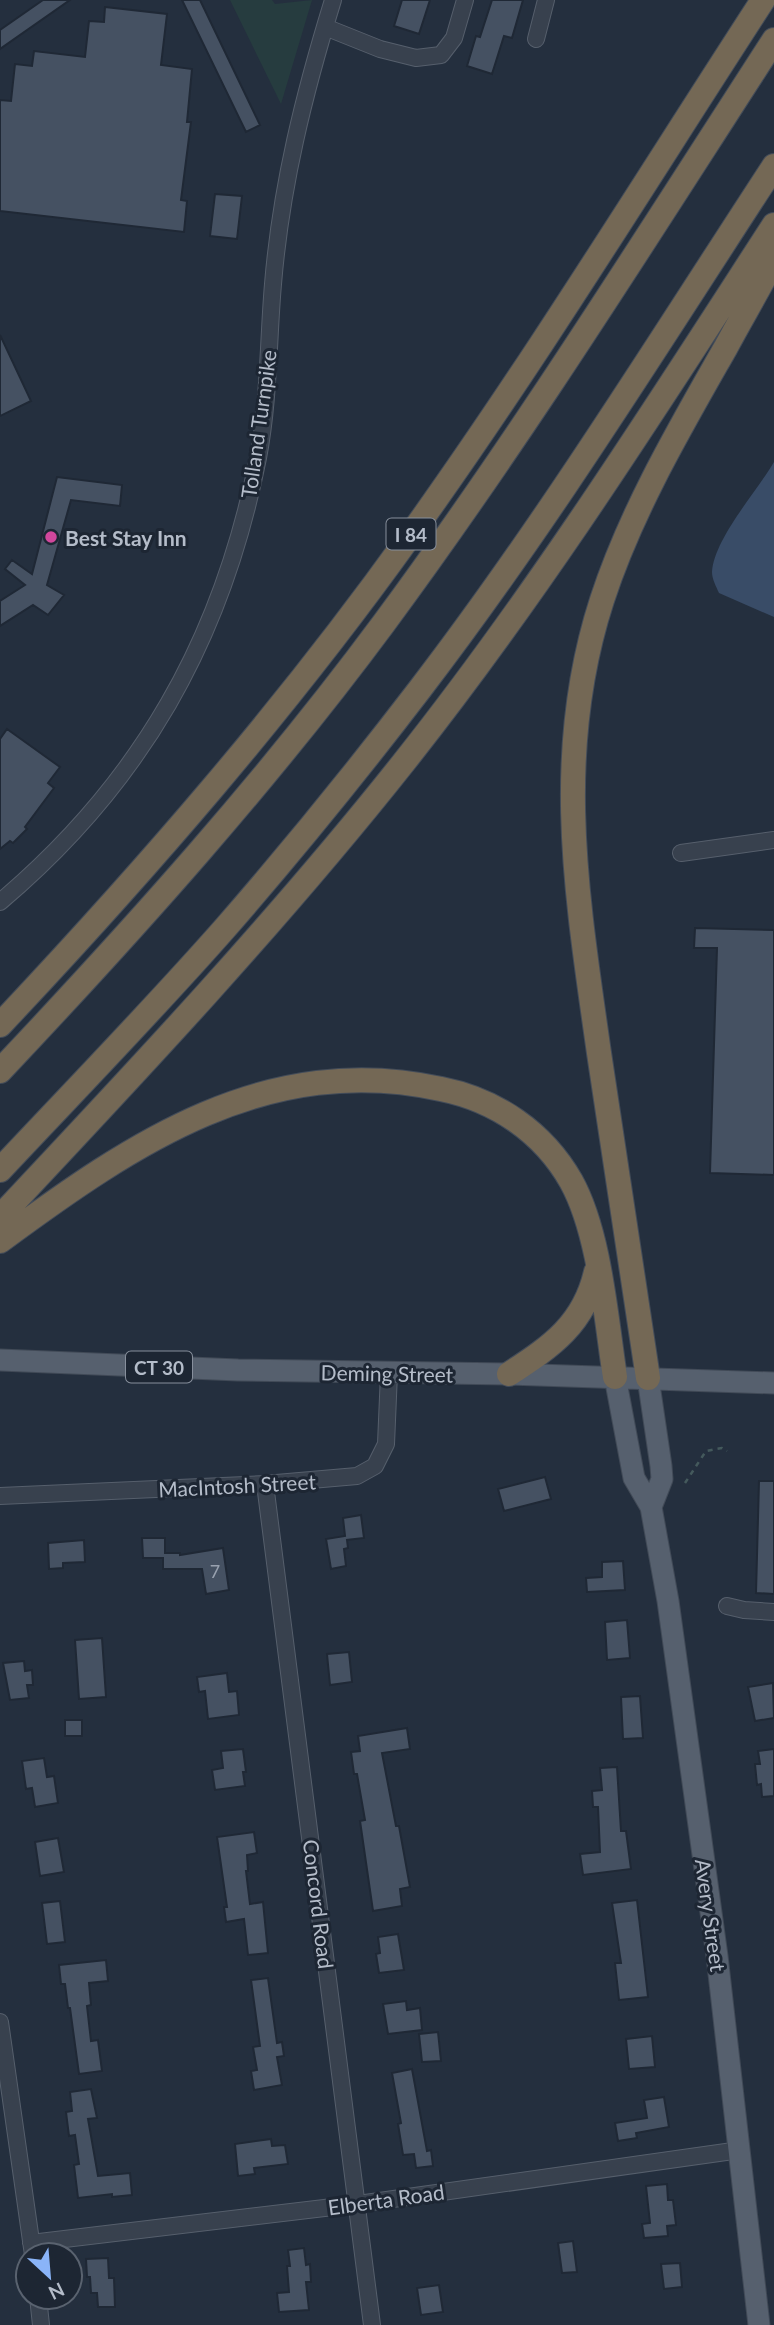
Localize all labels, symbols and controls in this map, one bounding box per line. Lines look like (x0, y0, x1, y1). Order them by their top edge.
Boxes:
street label: Tolland Turnpike (235, 348, 281, 500)
road number: I 84 (386, 519, 436, 550)
place label: Best Stay Inn (65, 525, 187, 550)
marker: Best Stay Inn (43, 529, 59, 545)
road number: CT 30 (126, 1352, 192, 1382)
street label: Deming Street (321, 1359, 454, 1387)
street label: MacIntosh Street (158, 1468, 317, 1502)
house number: 7 (210, 1560, 220, 1582)
street label: Concord Road (299, 1838, 339, 1970)
street label: Avery Street (691, 1857, 731, 1973)
street label: Elberta Road (326, 2178, 446, 2220)
north arrow (14, 2241, 84, 2311)
text: N (45, 2278, 68, 2305)

